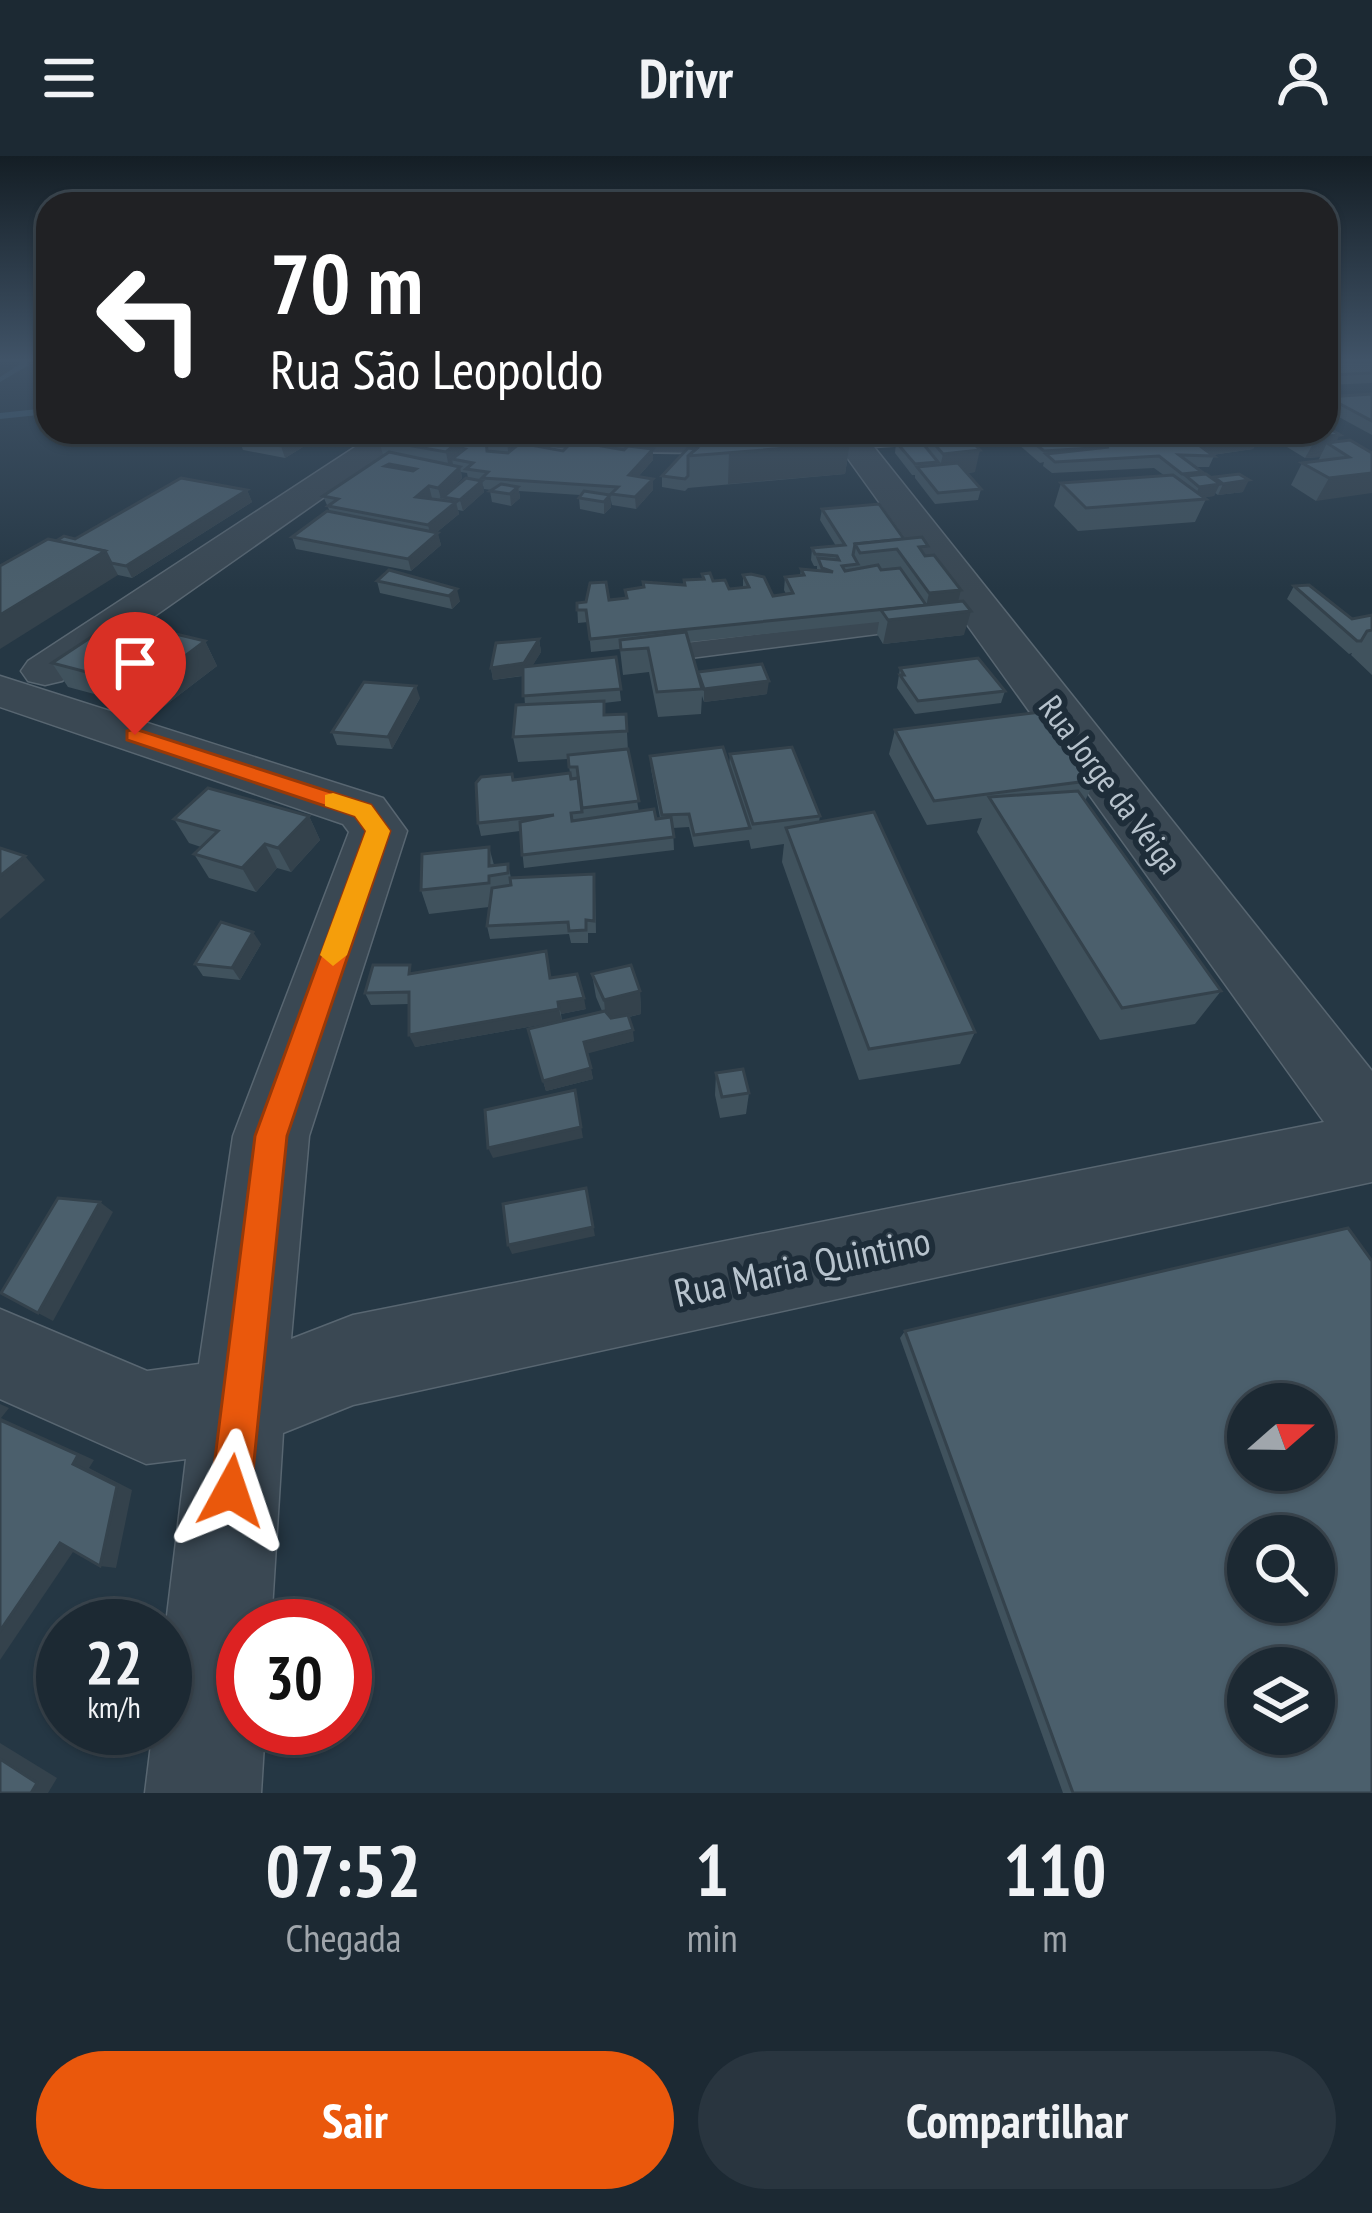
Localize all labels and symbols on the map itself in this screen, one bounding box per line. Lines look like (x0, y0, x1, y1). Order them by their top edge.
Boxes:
pin (84, 612, 186, 735)
street label: Rua Jorge da Veiga (1030, 686, 1192, 882)
street label: Rua Maria Quintino (670, 1214, 934, 1318)
north arrow (1227, 1383, 1335, 1491)
position arrow (168, 1428, 294, 1554)
speed limit sign: 30 (216, 1599, 372, 1755)

